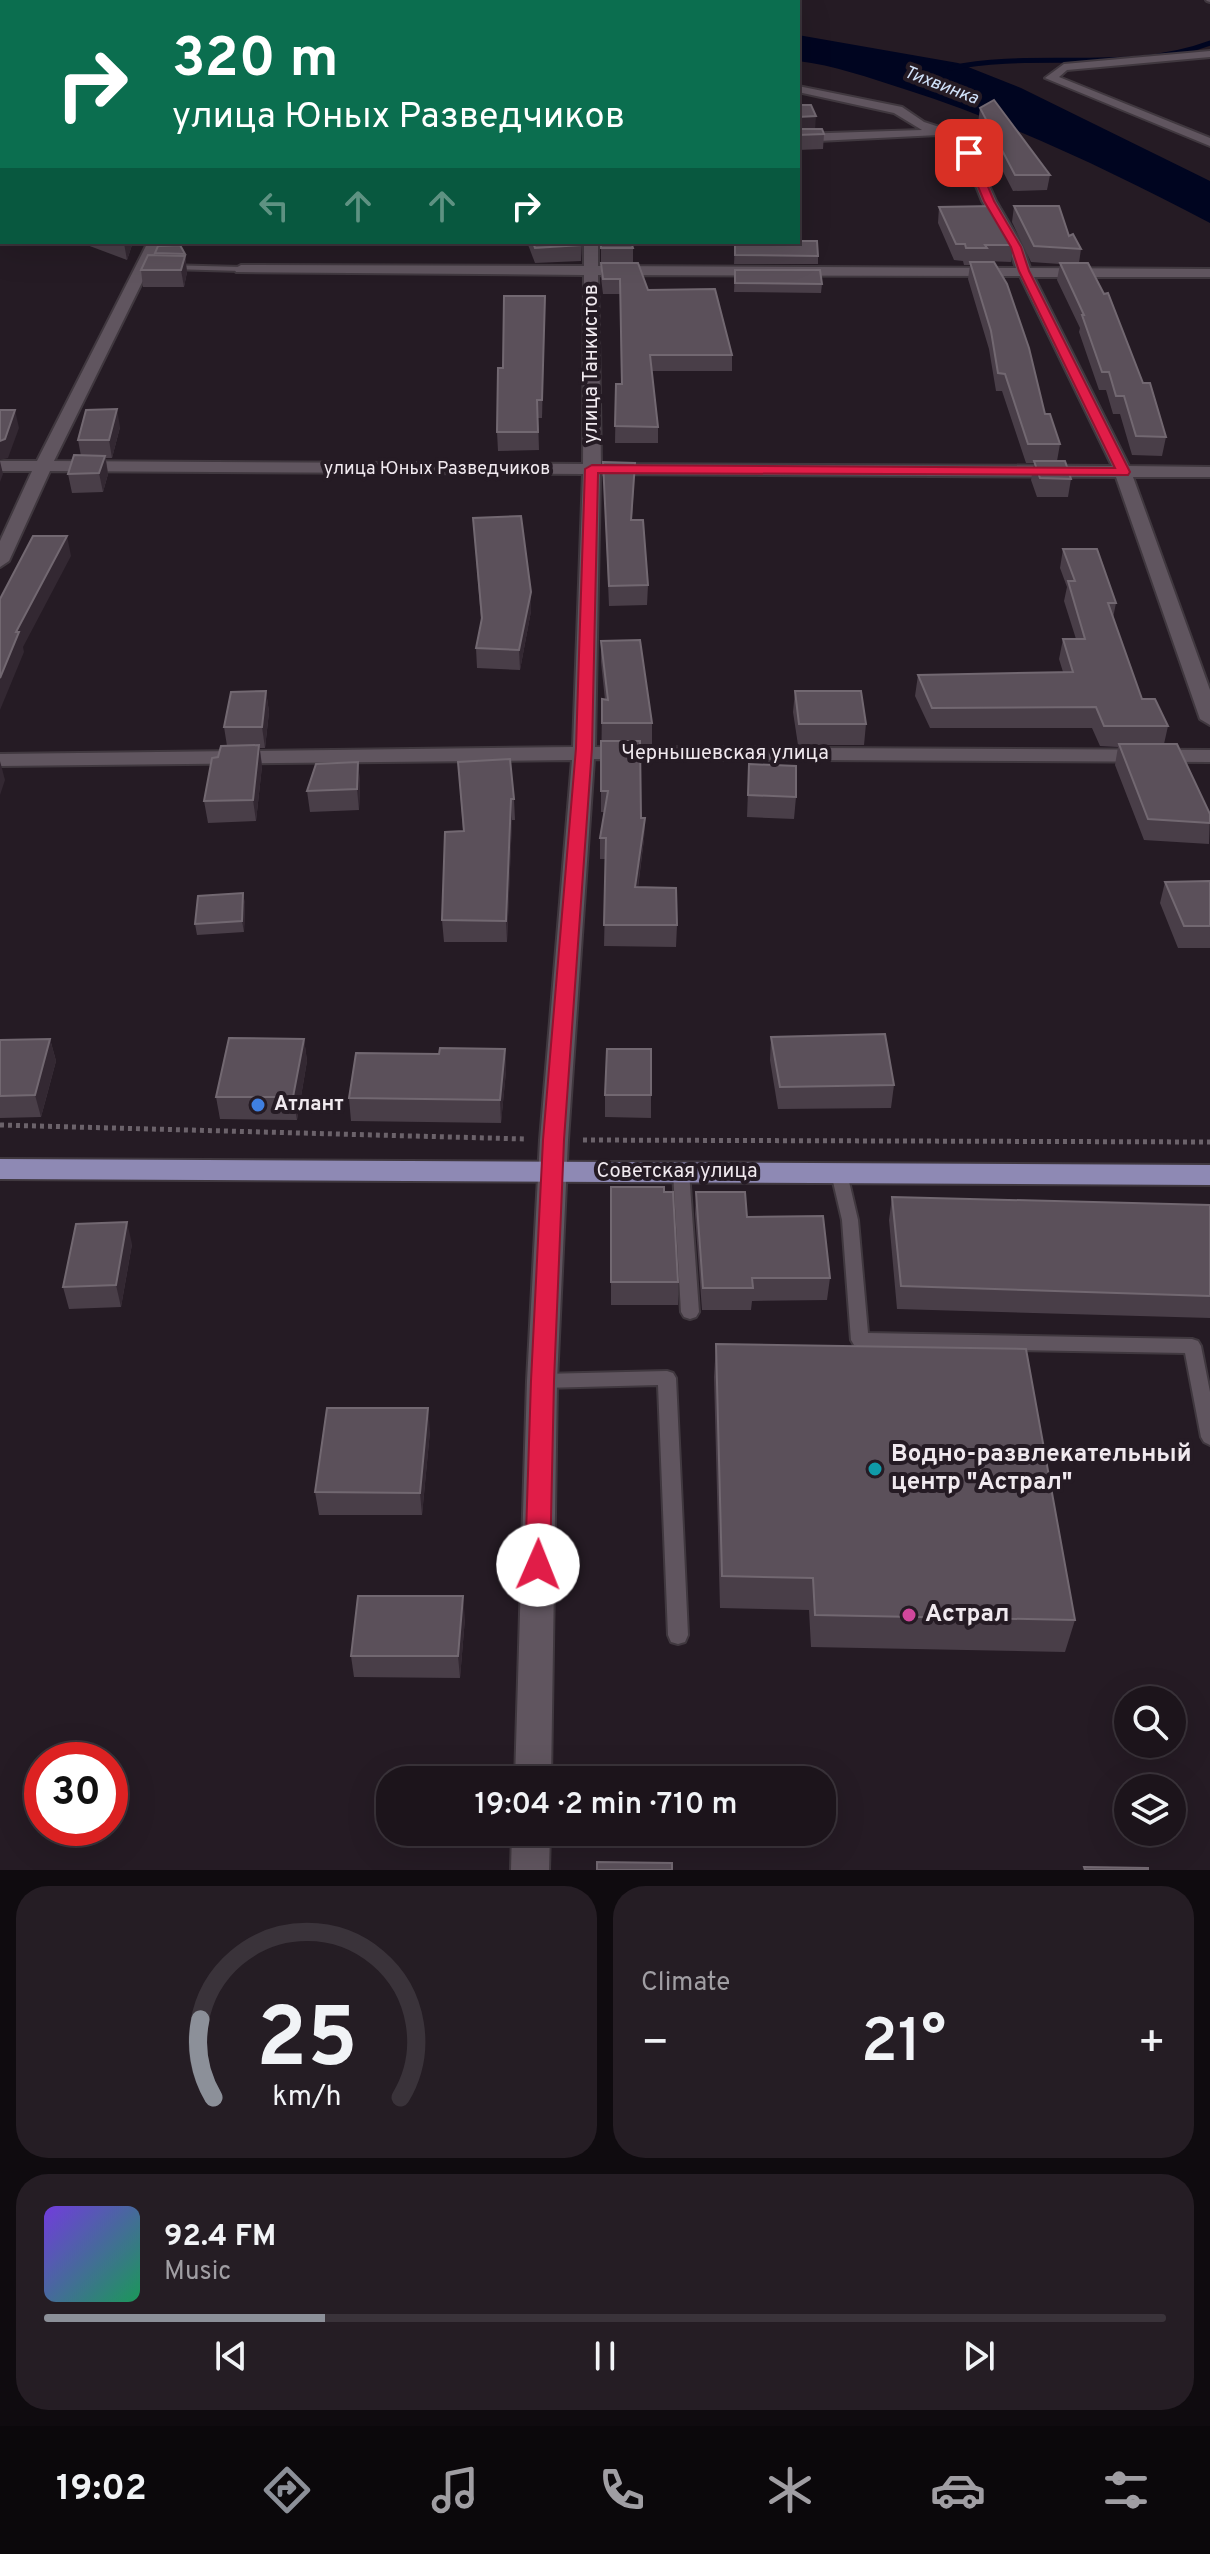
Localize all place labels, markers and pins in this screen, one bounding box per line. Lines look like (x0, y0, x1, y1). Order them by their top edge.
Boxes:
pin (935, 119, 1003, 187)
place label: Атлант (274, 1092, 344, 1118)
marker: Атлант (249, 1096, 267, 1114)
place label: Водно-развлекательный центр "Астрал" (891, 1440, 1192, 1498)
marker: Водно-развлекательный центр "Астрал" (866, 1460, 884, 1478)
place label: Астрал (925, 1600, 1009, 1630)
marker: Астрал (900, 1606, 918, 1624)

